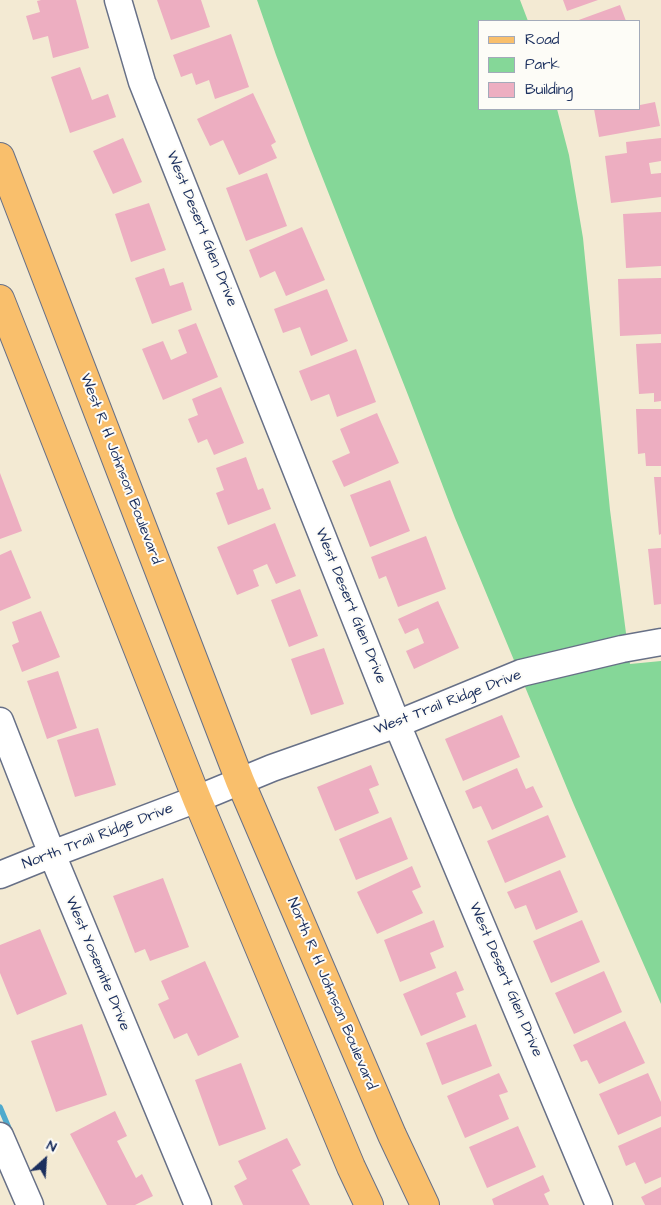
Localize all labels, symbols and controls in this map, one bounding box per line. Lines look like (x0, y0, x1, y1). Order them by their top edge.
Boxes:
legend (478, 20, 641, 110)
text: Road (525, 29, 559, 50)
text: Park (525, 54, 560, 75)
text: Building (525, 79, 573, 100)
street label: West Desert Glen Drive (162, 149, 240, 309)
street label: West R H Johnson Boulevard (75, 371, 165, 567)
street label: West Desert Glen Drive (311, 526, 389, 686)
street label: West Trail Ridge Drive (372, 667, 524, 739)
street label: North Trail Ridge Drive (20, 800, 176, 874)
street label: West Yosemite Drive (61, 894, 133, 1034)
street label: North R H Johnson Boulevard (282, 895, 380, 1093)
street label: West Desert Glen Drive (464, 900, 546, 1060)
north arrow (20, 1135, 70, 1185)
text: N (43, 1136, 60, 1157)

